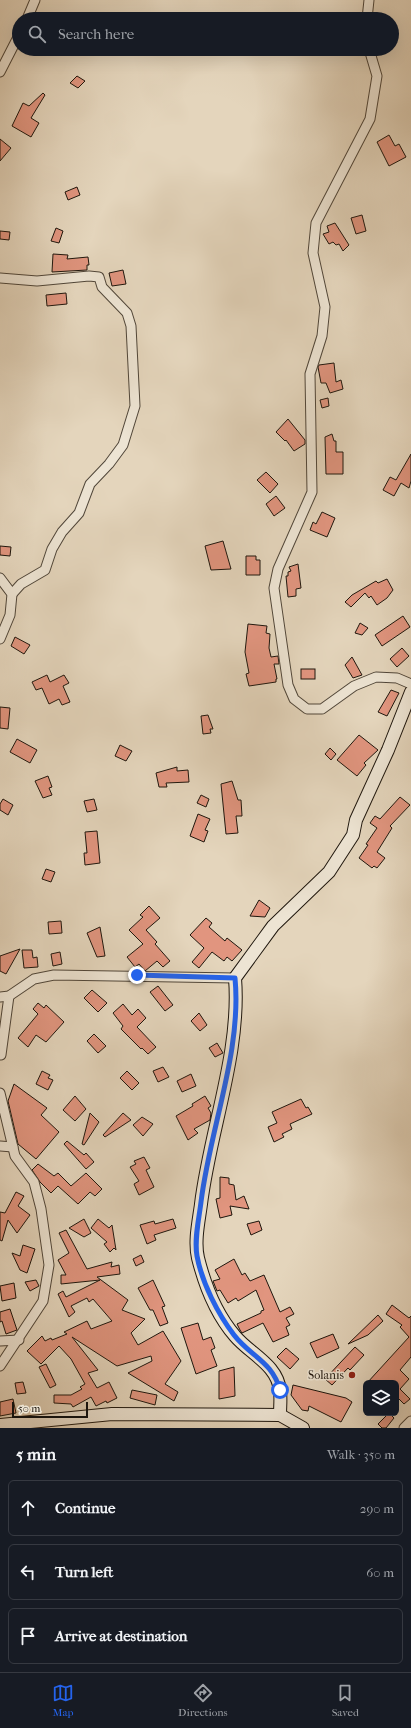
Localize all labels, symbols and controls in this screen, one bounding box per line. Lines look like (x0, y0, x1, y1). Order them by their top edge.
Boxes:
search box (12, 12, 399, 56)
icon: search (26, 23, 48, 45)
text: Search here (58, 25, 134, 43)
route end (128, 966, 146, 984)
place label: Solanis (308, 1368, 345, 1382)
marker: Solanis (347, 1370, 357, 1380)
map controls (363, 1380, 399, 1416)
button: layers (363, 1380, 399, 1416)
route start (271, 1381, 289, 1399)
scale bar (12, 1400, 88, 1419)
text: 50 m (18, 1402, 40, 1415)
text: 5 min (16, 1444, 56, 1464)
text: Walk · 350 m (327, 1447, 395, 1462)
icon: ahead (17, 1497, 39, 1519)
text: Continue (55, 1499, 115, 1517)
text: 290 m (360, 1501, 394, 1516)
icon: left (17, 1561, 39, 1583)
text: Turn left (55, 1563, 113, 1581)
text: 60 m (366, 1565, 394, 1580)
icon: arrive (17, 1625, 39, 1647)
text: Arrive at destination (55, 1627, 187, 1645)
tab: Map (52, 1682, 74, 1719)
tab: Directions (178, 1682, 228, 1719)
tab: Saved (332, 1682, 359, 1719)

